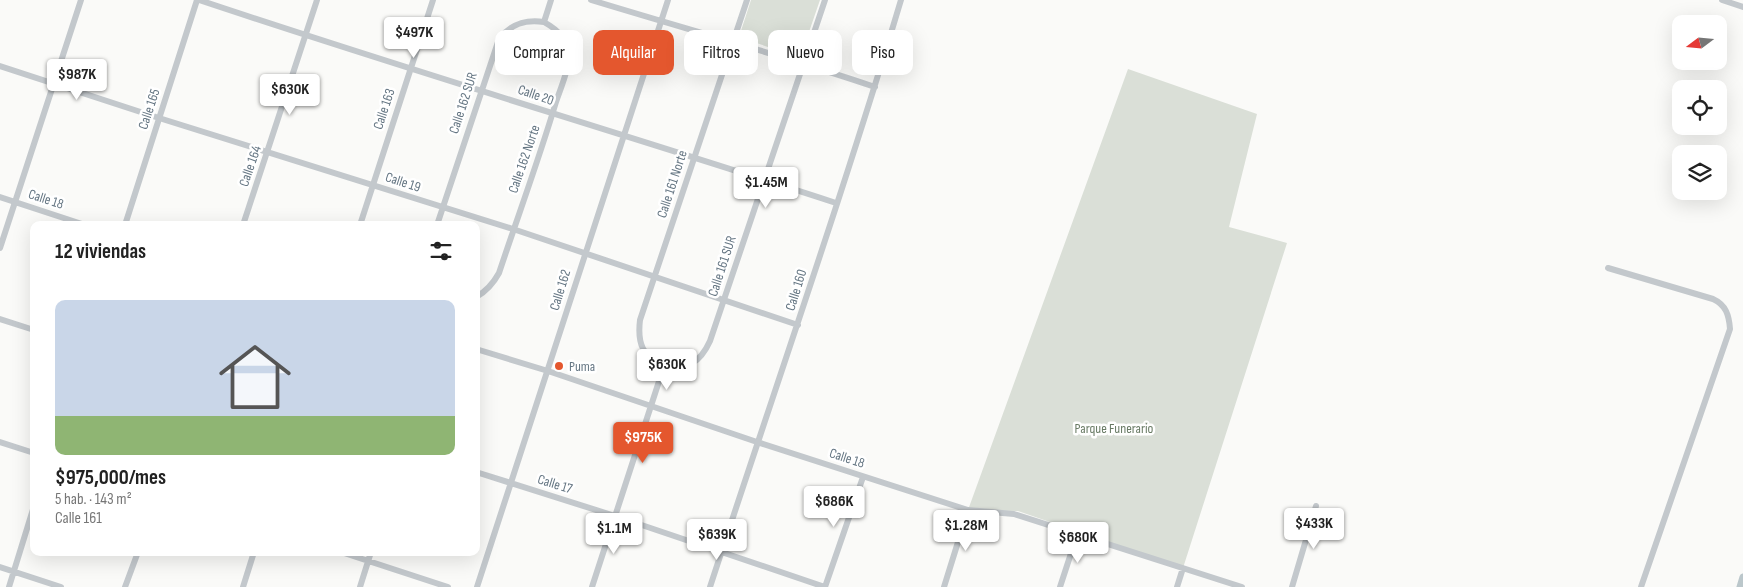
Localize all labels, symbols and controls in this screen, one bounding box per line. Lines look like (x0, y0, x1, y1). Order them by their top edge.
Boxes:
north arrow (1672, 15, 1728, 70)
map controls (1672, 15, 1727, 200)
pin: $497K (379, 17, 449, 59)
text: $497K (395, 23, 433, 42)
chip: Comprar (495, 30, 583, 75)
chip: Alquilar (593, 30, 674, 75)
chip: Filtros (684, 30, 758, 75)
chip: Nuevo (768, 30, 842, 75)
chip: Piso (852, 30, 913, 75)
pin: $987K (42, 58, 112, 101)
text: $987K (58, 65, 96, 84)
street label: Calle 162 SUR (445, 70, 481, 136)
pin: $630K (255, 74, 325, 116)
text: $630K (271, 80, 309, 99)
button: locate (1672, 80, 1727, 135)
street label: Calle 20 (516, 81, 556, 109)
street label: Calle 165 (134, 86, 164, 131)
street label: Calle 163 (369, 86, 399, 132)
street label: Calle 162 Norte (504, 123, 544, 195)
street label: Calle 164 (235, 143, 265, 189)
button: layers (1672, 145, 1727, 200)
street label: Calle 161 Norte (653, 148, 691, 220)
pin: $1.45M (725, 166, 807, 209)
street label: Calle 19 (383, 168, 423, 196)
text: $1.45M (744, 173, 788, 192)
street label: Calle 18 (26, 185, 66, 213)
street label: Calle 161 SUR (704, 233, 740, 298)
icon: filters (427, 237, 455, 265)
text: 12 viviendas (55, 239, 146, 264)
street label: Calle 162 (546, 267, 574, 313)
street label: Calle 160 (782, 267, 810, 313)
icon: home (210, 332, 300, 422)
pin: $630K (632, 348, 702, 391)
text: $630K (648, 355, 686, 374)
place label: Puma (569, 358, 595, 375)
marker: Puma (553, 360, 565, 372)
park label: Parque Funerario (1075, 420, 1154, 437)
pin: $975K (608, 422, 678, 464)
text: $975K (624, 428, 662, 447)
street label: Calle 18 (827, 444, 867, 472)
text: $975,000/mes (55, 465, 166, 490)
street label: Calle 17 (536, 471, 575, 497)
pin: $686K (799, 486, 869, 528)
text: 5 hab. · 143 m² (55, 490, 132, 509)
text: $686K (815, 492, 853, 511)
pin: $433K (1279, 508, 1349, 550)
text: Calle 161 (55, 509, 102, 528)
pin: $1.28M (925, 510, 1007, 552)
pin: $1.1M (579, 512, 649, 555)
text: $433K (1295, 514, 1333, 533)
text: $1.28M (944, 516, 988, 535)
pin: $639K (682, 518, 752, 561)
text: $1.1M (597, 519, 632, 538)
pin: $680K (1043, 522, 1113, 564)
text: $639K (698, 525, 736, 544)
text: $680K (1059, 528, 1097, 547)

